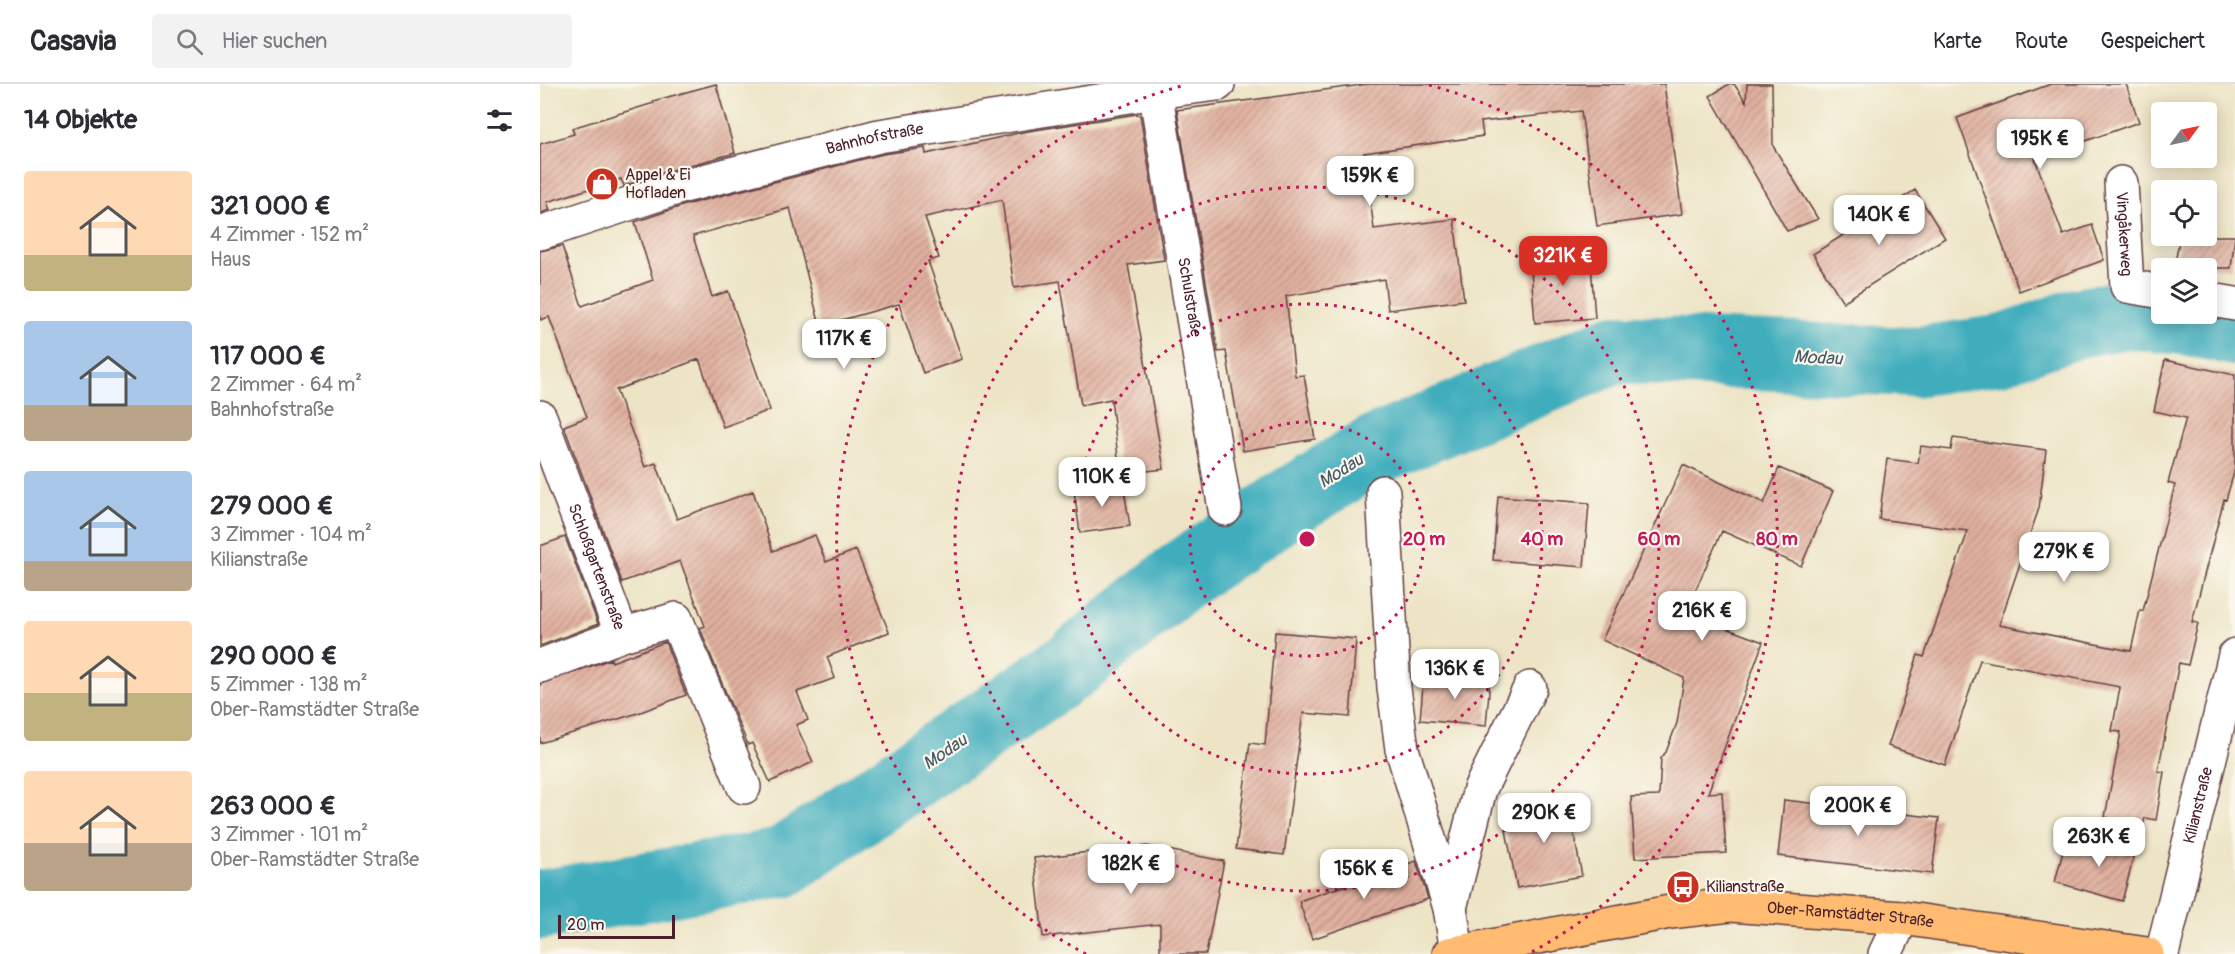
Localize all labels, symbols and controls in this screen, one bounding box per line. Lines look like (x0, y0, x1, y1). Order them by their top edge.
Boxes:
search box (152, 14, 572, 68)
text: Casavia (30, 24, 116, 59)
icon: search (173, 25, 206, 58)
text: Hier suchen (221, 27, 328, 55)
text: Karte (1933, 28, 1982, 55)
text: Route (2015, 28, 2068, 55)
text: Gespeichert (2101, 28, 2205, 55)
north arrow (2151, 102, 2217, 168)
map controls (2151, 102, 2217, 324)
text: 14 Objekte (24, 104, 137, 136)
icon: filters (483, 104, 516, 137)
street label: Bahnhofstraße (824, 119, 925, 159)
pin: 195K € (1991, 119, 2089, 170)
text: 195K € (2011, 126, 2069, 151)
pin: 159K € (1321, 156, 1419, 207)
text: 159K € (1341, 163, 1399, 188)
place label: Appel & Ei Hofladen (625, 165, 690, 203)
shop icon: Appel & Ei Hofladen (584, 166, 620, 202)
button: locate (2151, 180, 2217, 246)
text: 321 000 € (210, 190, 331, 222)
street label: Vingåkerweg (2112, 191, 2136, 277)
icon: home (72, 195, 144, 267)
pin: 140K € (1830, 195, 1928, 246)
text: 140K € (1848, 202, 1910, 227)
text: 4 Zimmer · 152 m² (210, 222, 369, 247)
pin: 321K € (1514, 236, 1612, 287)
text: 321K € (1533, 243, 1593, 268)
text: Haus (210, 247, 251, 272)
street label: Schulstraße (1173, 256, 1206, 338)
button: layers (2151, 258, 2217, 324)
pin: 117K € (795, 319, 893, 370)
text: 117K € (816, 326, 872, 351)
text: 117 000 € (210, 340, 326, 372)
icon: home (72, 345, 144, 417)
water label: Modau (1793, 345, 1844, 371)
text: 2 Zimmer · 64 m² (210, 372, 362, 397)
text: Bahnhofstraße (210, 397, 334, 422)
water label: Modau (1314, 448, 1368, 494)
pin: 110K € (1053, 457, 1151, 508)
text: 110K € (1073, 464, 1131, 489)
text: 279 000 € (210, 490, 333, 522)
icon: home (72, 495, 144, 567)
street label: Schloßgartenstraße (563, 501, 629, 633)
text: 3 Zimmer · 104 m² (210, 522, 372, 547)
text: 20 m (1403, 528, 1445, 551)
text: 40 m (1521, 528, 1563, 551)
text: 60 m (1638, 528, 1680, 551)
text: 80 m (1756, 528, 1798, 551)
centre of rings (1297, 529, 1317, 549)
pin: 279K € (2015, 532, 2113, 583)
text: 279K € (2033, 539, 2095, 564)
text: Kilianstraße (210, 547, 308, 572)
pin: 216K € (1653, 591, 1751, 642)
text: 216K € (1672, 598, 1732, 623)
text: 290 000 € (210, 640, 337, 672)
icon: home (72, 645, 144, 717)
pin: 136K € (1406, 649, 1504, 700)
text: 136K € (1425, 656, 1485, 681)
text: 5 Zimmer · 138 m² (210, 672, 368, 697)
text: Ober-Ramstädter Straße (210, 697, 419, 722)
water label: Modau (918, 728, 972, 775)
street label: Kilianstraße (2179, 765, 2217, 846)
pin: 200K € (1809, 786, 1907, 837)
text: 263 000 € (210, 790, 336, 822)
pin: 290K € (1495, 793, 1593, 844)
text: 200K € (1824, 793, 1892, 818)
icon: home (72, 795, 144, 867)
text: 290K € (1512, 800, 1576, 825)
pin: 263K € (2050, 817, 2148, 868)
text: 3 Zimmer · 101 m² (210, 822, 368, 847)
text: 263K € (2067, 824, 2131, 849)
pin: 182K € (1082, 844, 1180, 895)
text: Ober-Ramstädter Straße (210, 847, 419, 872)
pin: 156K € (1315, 849, 1413, 900)
text: 182K € (1102, 851, 1160, 876)
text: 156K € (1334, 856, 1394, 881)
bus stop icon: Kilianstraße (1665, 869, 1701, 905)
place label: Kilianstraße (1706, 877, 1784, 897)
street label: Ober-Ramstädter Straße (1766, 898, 1935, 933)
scale bar (558, 912, 675, 940)
text: 20 m (567, 915, 605, 935)

